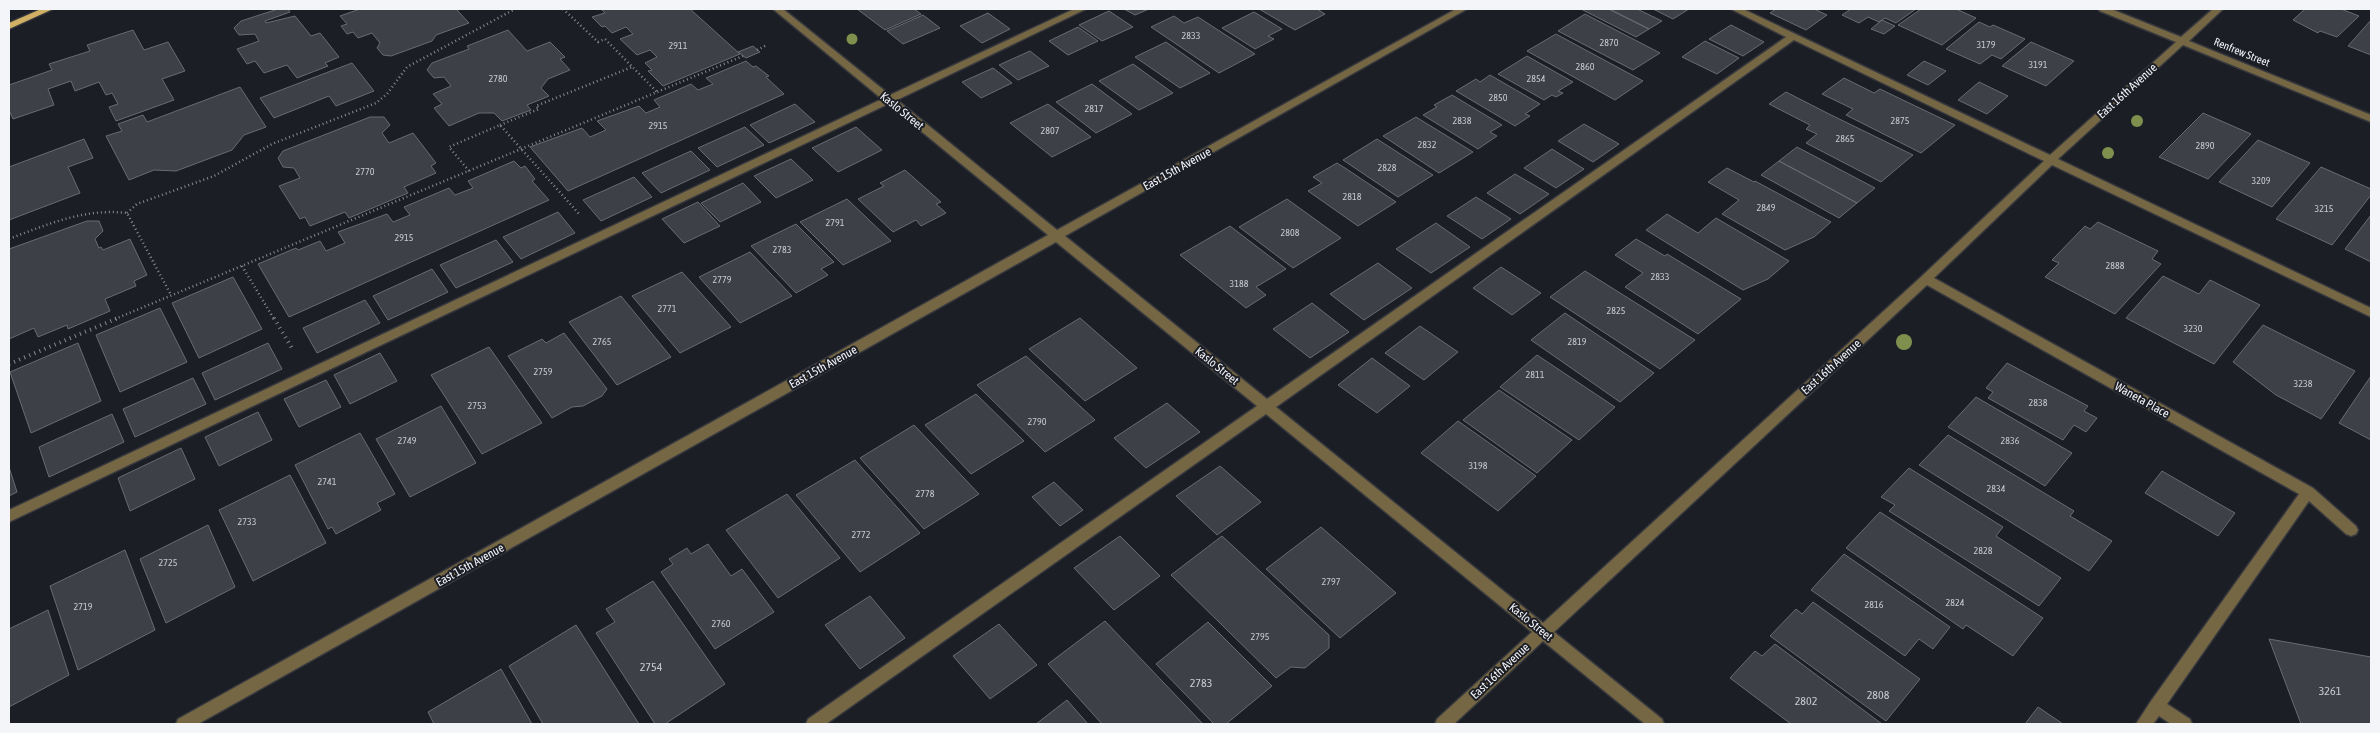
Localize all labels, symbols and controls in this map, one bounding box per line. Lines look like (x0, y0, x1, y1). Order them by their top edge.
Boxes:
house number: 2833 (1182, 30, 1201, 41)
street label: Renfrew Street (2212, 35, 2272, 69)
house number: 2870 (1600, 37, 1619, 48)
house number: 3179 (1977, 39, 1996, 50)
house number: 2911 (669, 40, 688, 51)
house number: 3191 (2029, 59, 2048, 70)
house number: 2860 (1576, 61, 1595, 72)
street label: East 16th Avenue (2094, 61, 2160, 121)
house number: 2780 (489, 73, 508, 84)
house number: 2854 (1527, 73, 1546, 84)
street label: Kaslo Street (877, 89, 927, 133)
house number: 2850 (1489, 92, 1508, 103)
house number: 2817 (1085, 103, 1104, 114)
house number: 2838 (1453, 115, 1472, 126)
house number: 2875 (1891, 115, 1910, 126)
house number: 2915 (649, 120, 668, 131)
house number: 2807 (1041, 125, 1060, 136)
house number: 2865 (1836, 133, 1855, 144)
house number: 2832 (1418, 139, 1437, 150)
house number: 2890 (2196, 140, 2215, 151)
street label: East 15th Avenue (1141, 145, 1213, 193)
house number: 2828 (1378, 162, 1397, 173)
house number: 2770 (356, 166, 375, 177)
house number: 3209 (2252, 175, 2271, 186)
house number: 2818 (1343, 191, 1362, 202)
house number: 2849 (1757, 202, 1776, 213)
house number: 3215 (2315, 203, 2334, 214)
house number: 2791 (826, 217, 845, 228)
house number: 2808 (1281, 227, 1300, 238)
house number: 2915 (395, 232, 414, 243)
house number: 2783 (773, 244, 792, 255)
house number: 2888 (2106, 260, 2125, 271)
house number: 2833 (1651, 271, 1670, 282)
house number: 2779 (713, 274, 732, 285)
house number: 3188 (1230, 278, 1249, 289)
house number: 2771 (658, 303, 677, 314)
house number: 2825 (1607, 305, 1626, 316)
house number: 3230 (2184, 323, 2203, 334)
house number: 2765 (593, 336, 612, 347)
house number: 2819 (1568, 336, 1587, 347)
street label: East 16th Avenue (1798, 337, 1864, 397)
street label: East 15th Avenue (787, 343, 859, 391)
street label: Kaslo Street (1192, 344, 1242, 388)
house number: 2759 (534, 366, 553, 377)
house number: 2811 (1526, 369, 1545, 380)
house number: 3238 (2294, 378, 2313, 389)
street label: Waneta Place (2112, 379, 2172, 421)
house number: 2838 (2029, 397, 2048, 408)
house number: 2753 (468, 400, 487, 411)
house number: 2790 (1028, 416, 1047, 427)
house number: 2749 (398, 435, 417, 446)
house number: 2836 (2001, 435, 2020, 446)
house number: 3198 (1469, 460, 1488, 471)
house number: 2741 (318, 476, 337, 487)
house number: 2834 (1987, 483, 2006, 494)
house number: 2778 (916, 488, 935, 499)
house number: 2733 (238, 516, 257, 527)
house number: 2772 (852, 529, 871, 540)
street label: East 15th Avenue (434, 541, 506, 589)
house number: 2828 (1974, 545, 1993, 556)
house number: 2725 (159, 557, 178, 568)
house number: 2797 (1322, 576, 1341, 587)
house number: 2824 (1946, 597, 1965, 608)
house number: 2816 (1865, 599, 1884, 610)
street label: Kaslo Street (1506, 600, 1556, 644)
house number: 2719 (74, 601, 93, 612)
house number: 2760 (712, 618, 731, 629)
house number: 2795 (1251, 631, 1270, 642)
street label: East 16th Avenue (1468, 640, 1532, 702)
house number: 2754 (640, 660, 663, 674)
house number: 2783 (1190, 676, 1212, 690)
house number: 3261 (2319, 684, 2342, 698)
house number: 2808 (1867, 688, 1890, 702)
house number: 2802 (1795, 694, 1817, 708)

